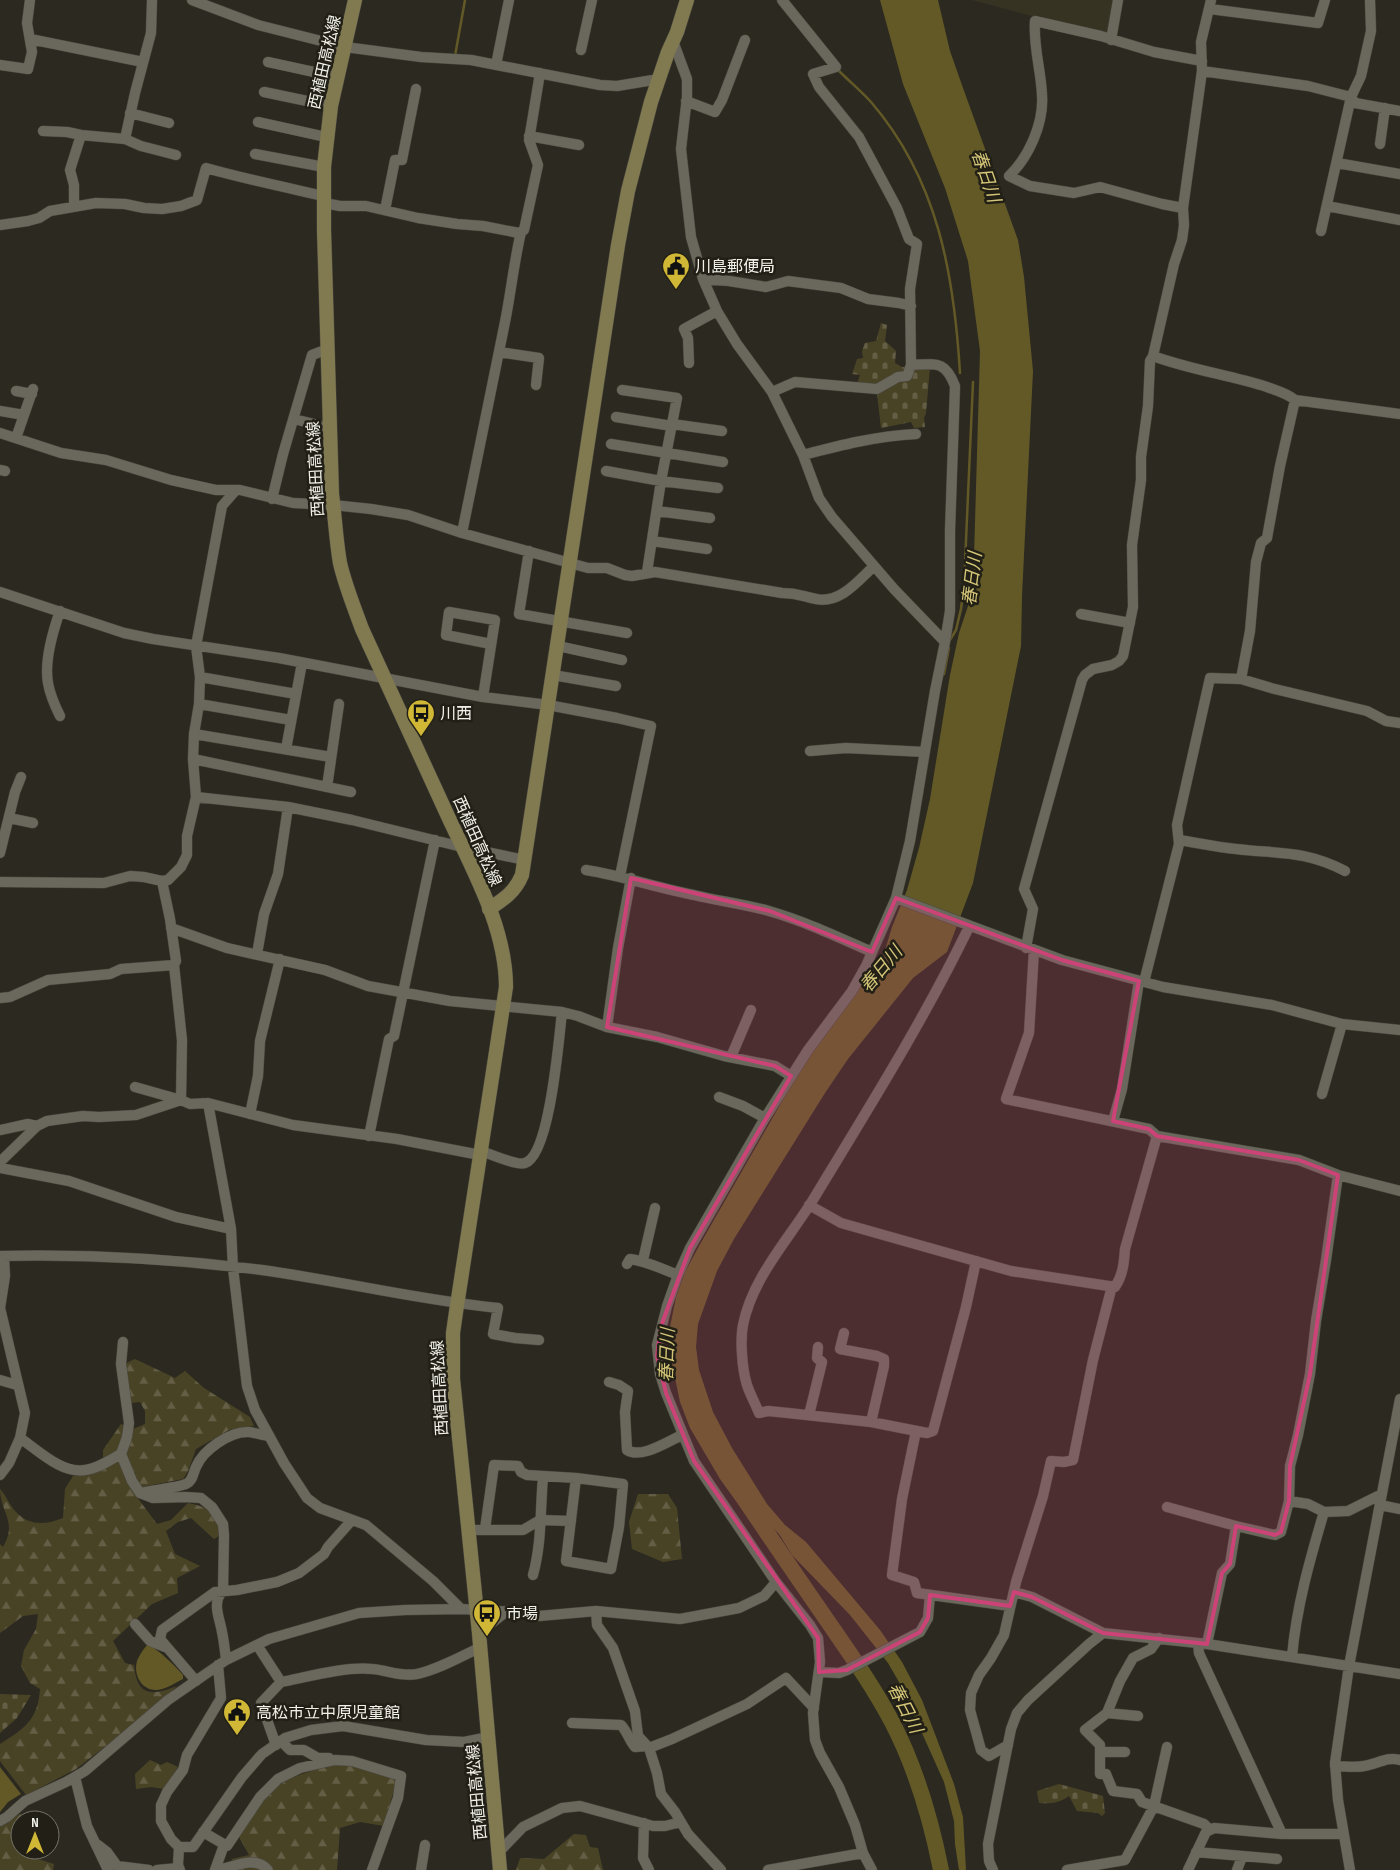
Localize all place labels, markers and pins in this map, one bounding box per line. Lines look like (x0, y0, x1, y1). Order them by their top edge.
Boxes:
public building icon: 川島郵便局 (661, 251, 691, 290)
place label: 川島郵便局 (695, 258, 775, 277)
bus stop icon: 川西 (406, 698, 436, 737)
place label: 川西 (440, 705, 472, 724)
bus stop icon: 市場 (472, 1598, 502, 1637)
place label: 市場 (506, 1605, 538, 1624)
public building icon: 高松市立中原児童館 (222, 1697, 252, 1736)
place label: 高松市立中原児童館 (256, 1704, 400, 1723)

